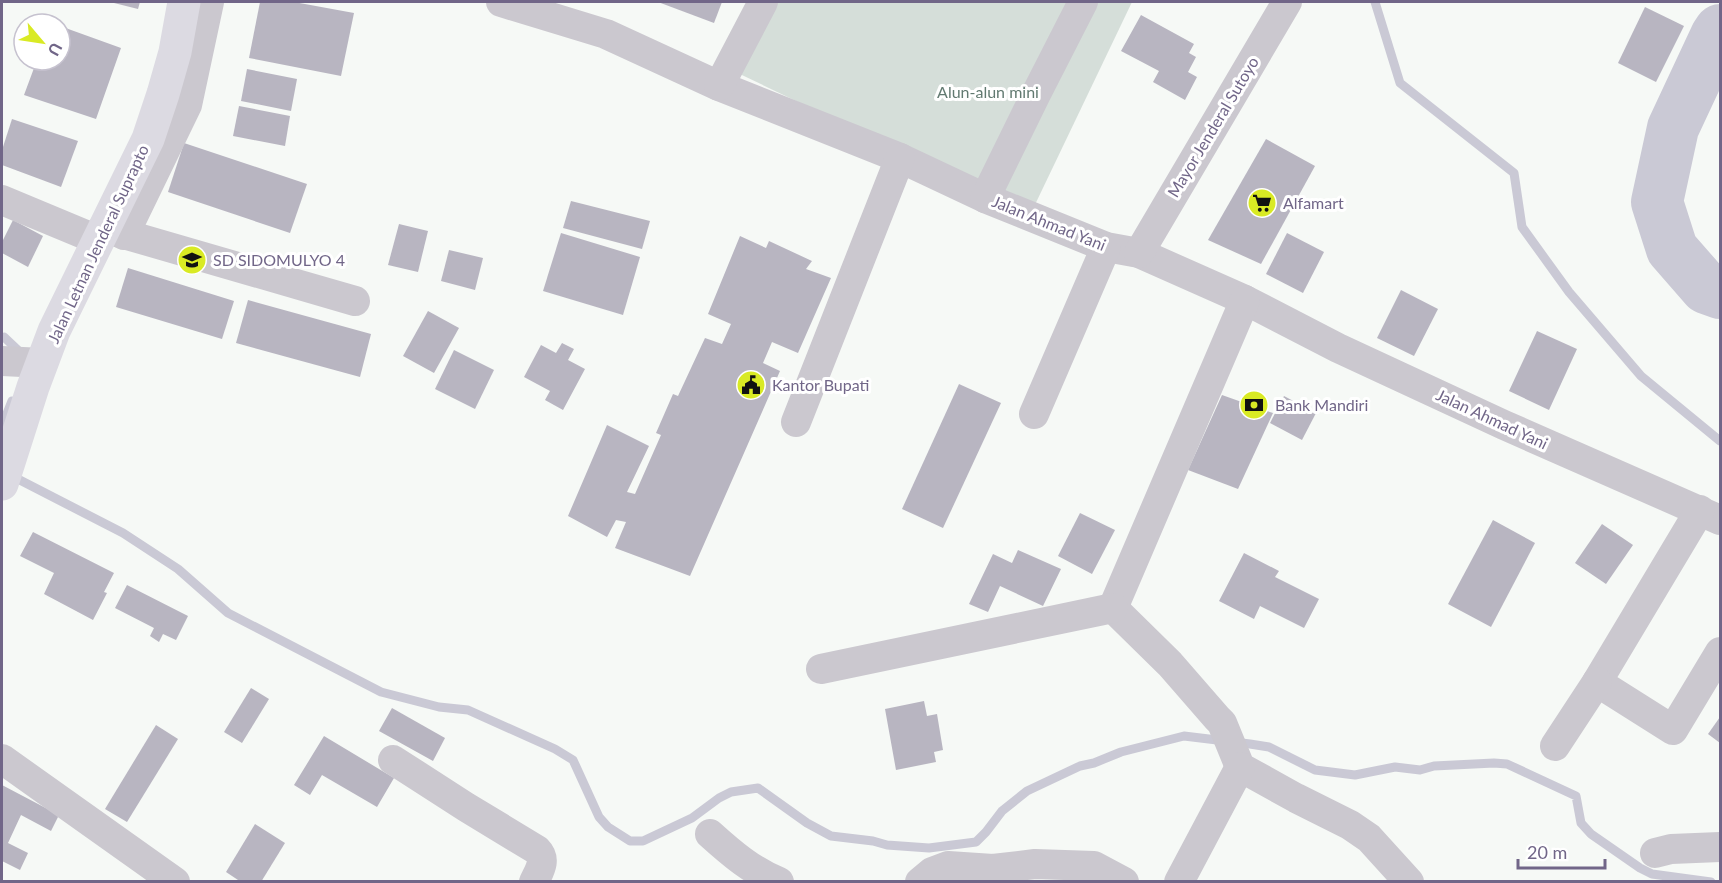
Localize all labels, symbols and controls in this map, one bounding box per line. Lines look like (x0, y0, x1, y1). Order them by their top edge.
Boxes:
north arrow (12, 12, 72, 72)
text: U (44, 40, 67, 59)
street label: Mayor Jenderal Sutoyo (1163, 53, 1262, 200)
park label: Alun-alun mini (937, 82, 1039, 101)
street label: Jalan Letnan Jenderal Suprapto (43, 142, 152, 346)
supermarket icon: Alfamart (1246, 187, 1278, 219)
street label: Jalan Ahmad Yani (990, 191, 1109, 254)
place label: Alfamart (1283, 193, 1344, 212)
school or university icon: SD SIDOMULYO 4 (176, 244, 208, 276)
place label: SD SIDOMULYO 4 (213, 250, 345, 269)
public building icon: Kantor Bupati (735, 369, 767, 401)
place label: Kantor Bupati (772, 375, 869, 394)
street label: Jalan Ahmad Yani (1433, 384, 1551, 453)
bank icon: Bank Mandiri (1238, 389, 1270, 421)
place label: Bank Mandiri (1275, 395, 1368, 414)
scale bar (1518, 832, 1605, 870)
text: 20 m (1527, 841, 1567, 863)

